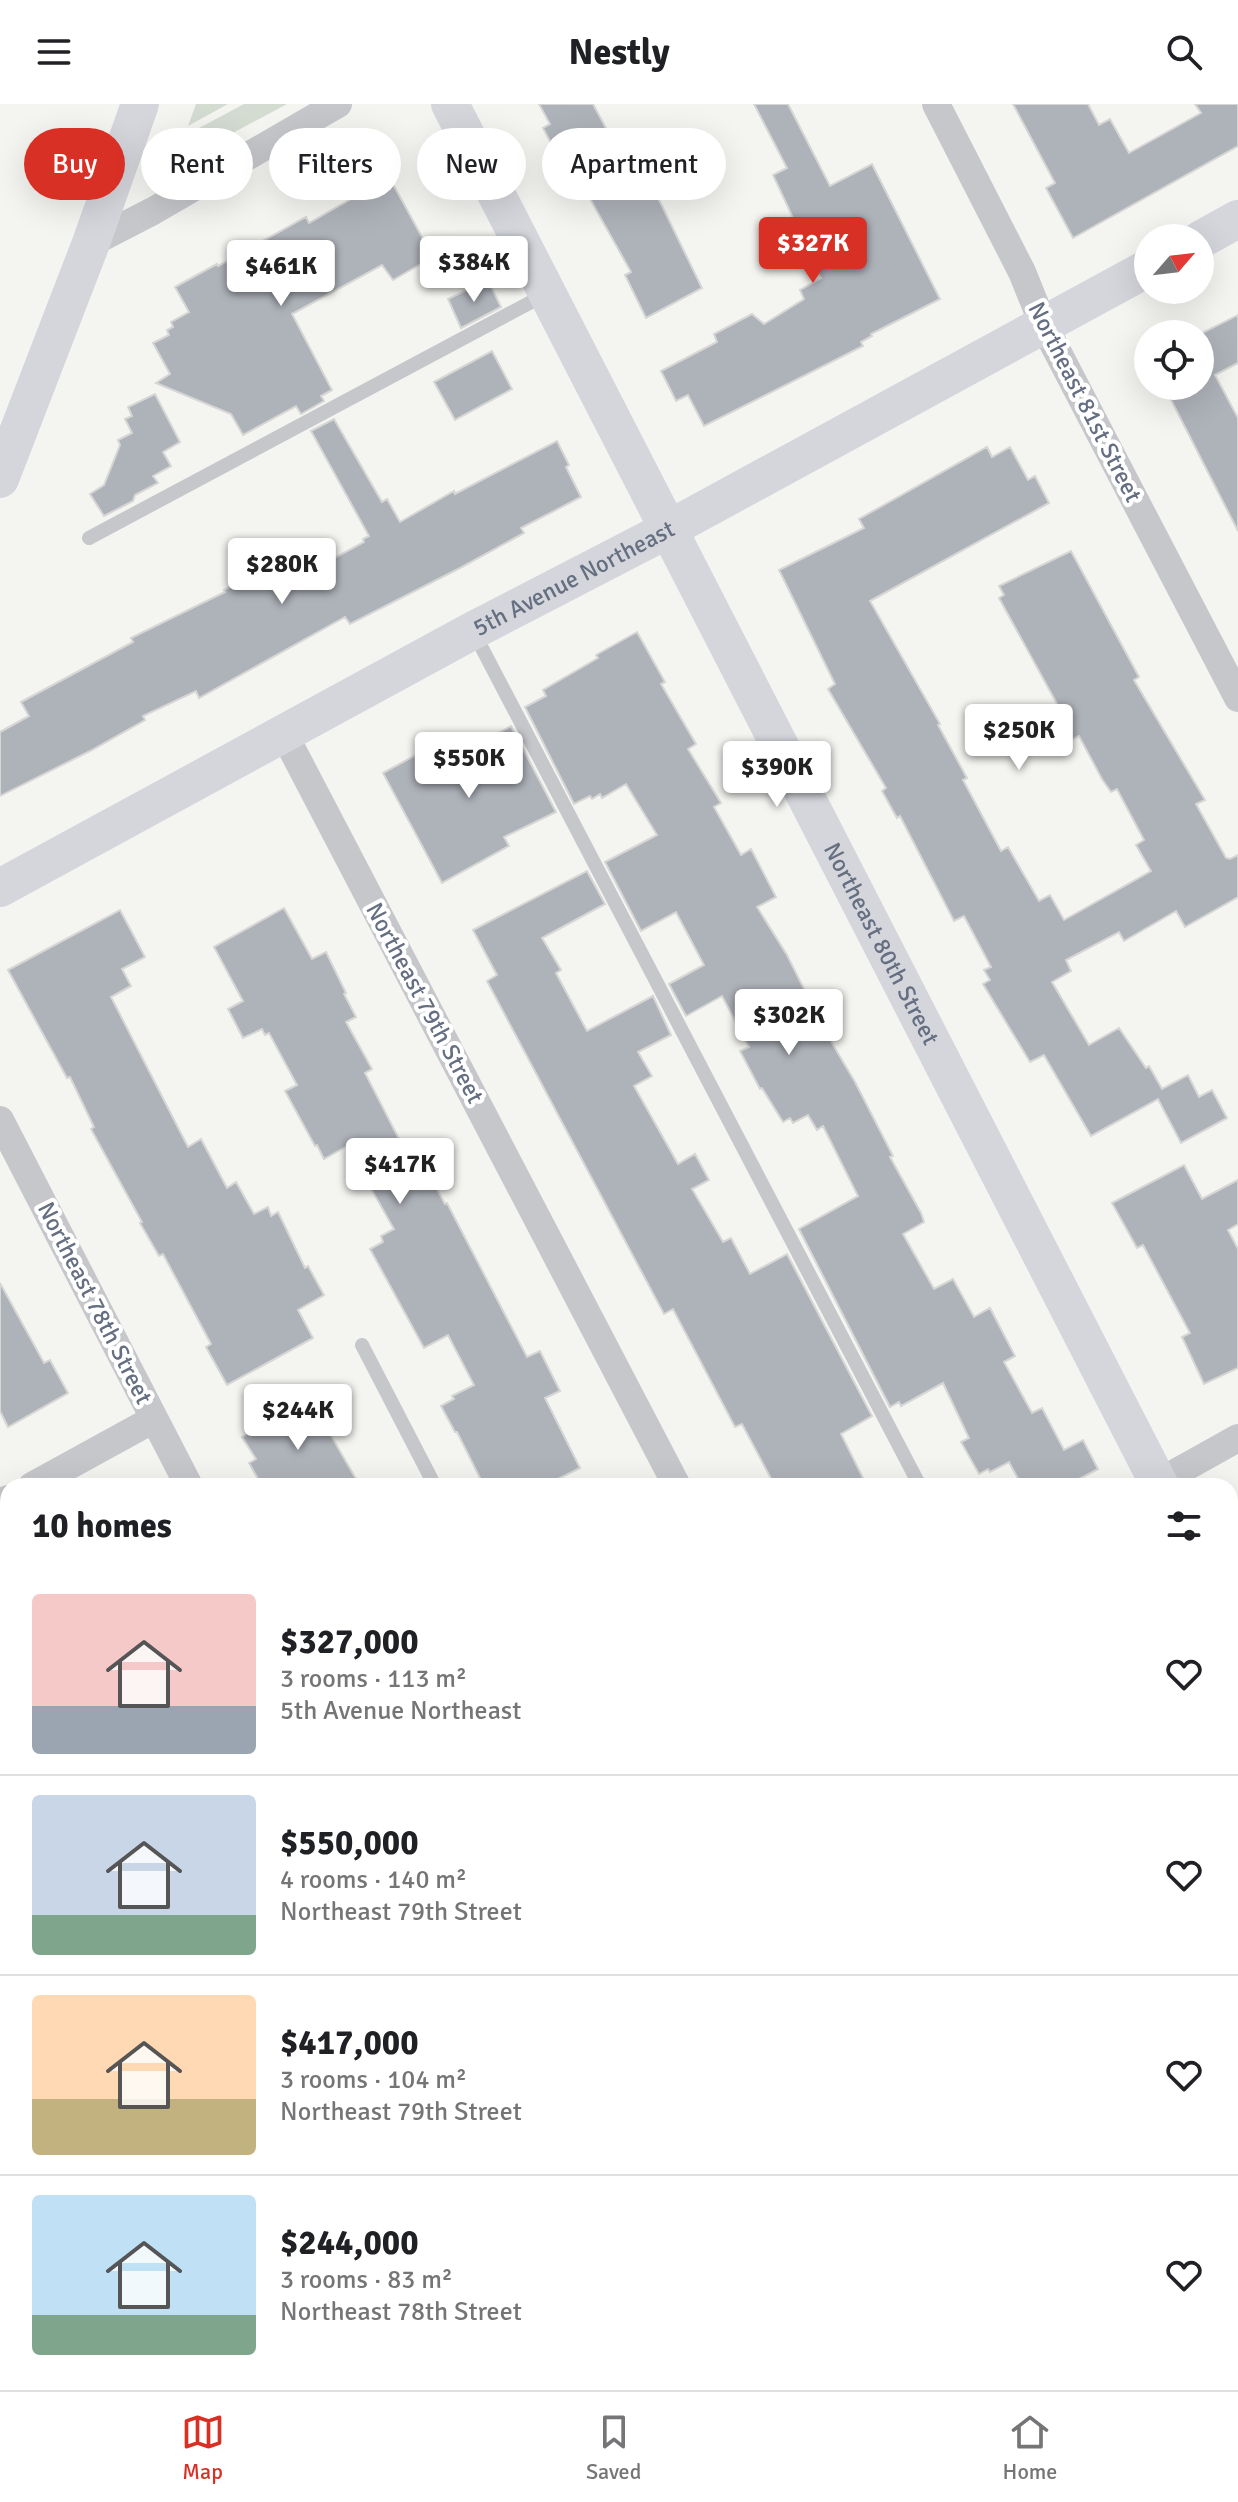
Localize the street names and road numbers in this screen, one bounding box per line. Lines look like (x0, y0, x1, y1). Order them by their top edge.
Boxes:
street label: Northeast 81st Street (1022, 297, 1148, 507)
street label: 5th Avenue Northeast (468, 514, 680, 643)
street label: Northeast 80th Street (817, 838, 946, 1050)
street label: Northeast 79th Street (359, 897, 491, 1109)
street label: Northeast 78th Street (31, 1197, 159, 1409)

